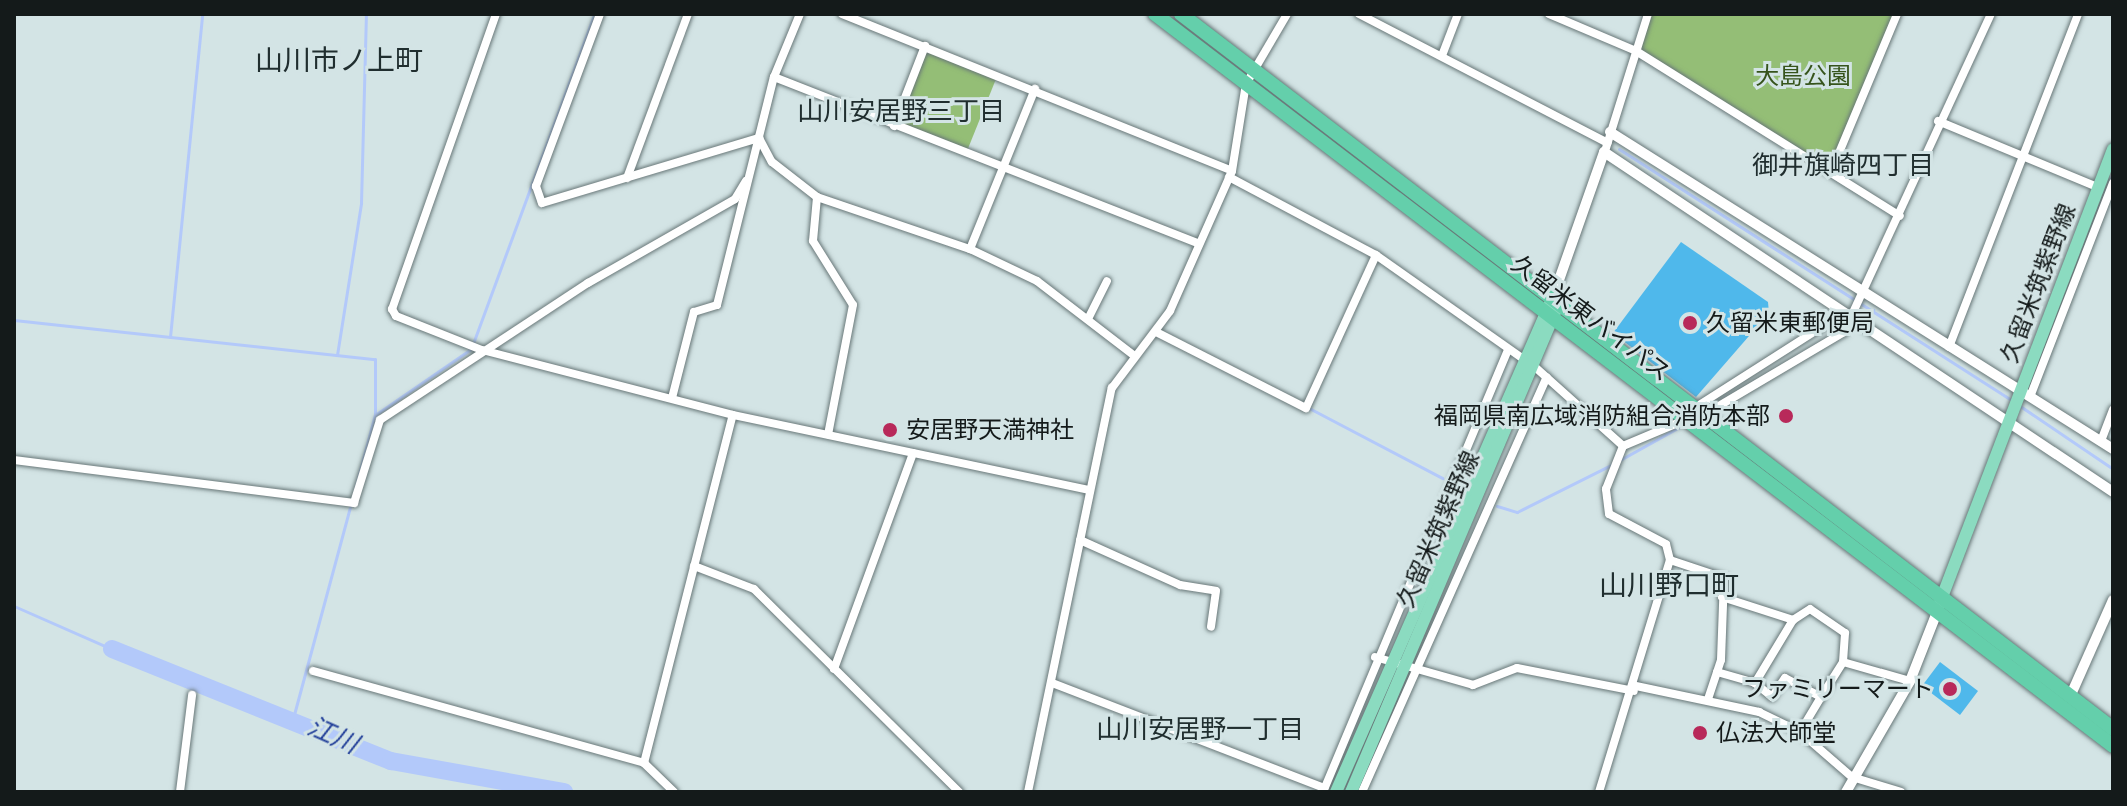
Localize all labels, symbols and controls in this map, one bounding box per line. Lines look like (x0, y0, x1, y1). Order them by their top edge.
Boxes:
district label: 山川市ノ上町 (255, 43, 423, 77)
park label: 大島公園 (1755, 62, 1851, 90)
district label: 山川安居野三丁目 (797, 95, 1005, 127)
district label: 御井旗崎四丁目 (1752, 149, 1934, 181)
street label: 久留米筑紫野線 (1994, 199, 2082, 367)
street label: 久留米東バイパス (1506, 249, 1676, 387)
place label: 久留米東郵便局 (1706, 309, 1874, 337)
marker: 久留米東郵便局 (1681, 314, 1699, 332)
place label: 福岡県南広域消防組合消防本部 (1434, 402, 1770, 430)
marker: 福岡県南広域消防組合消防本部 (1777, 407, 1795, 425)
place label: 安居野天満神社 (906, 416, 1074, 444)
marker: 安居野天満神社 (881, 421, 899, 439)
street label: 久留米筑紫野線 (1391, 446, 1485, 612)
district label: 山川野口町 (1599, 568, 1739, 602)
place label: ファミリーマート (1742, 675, 1934, 703)
marker: ファミリーマート (1941, 680, 1959, 698)
water label: 江川 (303, 710, 363, 760)
district label: 山川安居野一丁目 (1096, 713, 1304, 745)
place label: 仏法大師堂 (1716, 719, 1836, 747)
marker: 仏法大師堂 (1691, 724, 1709, 742)

